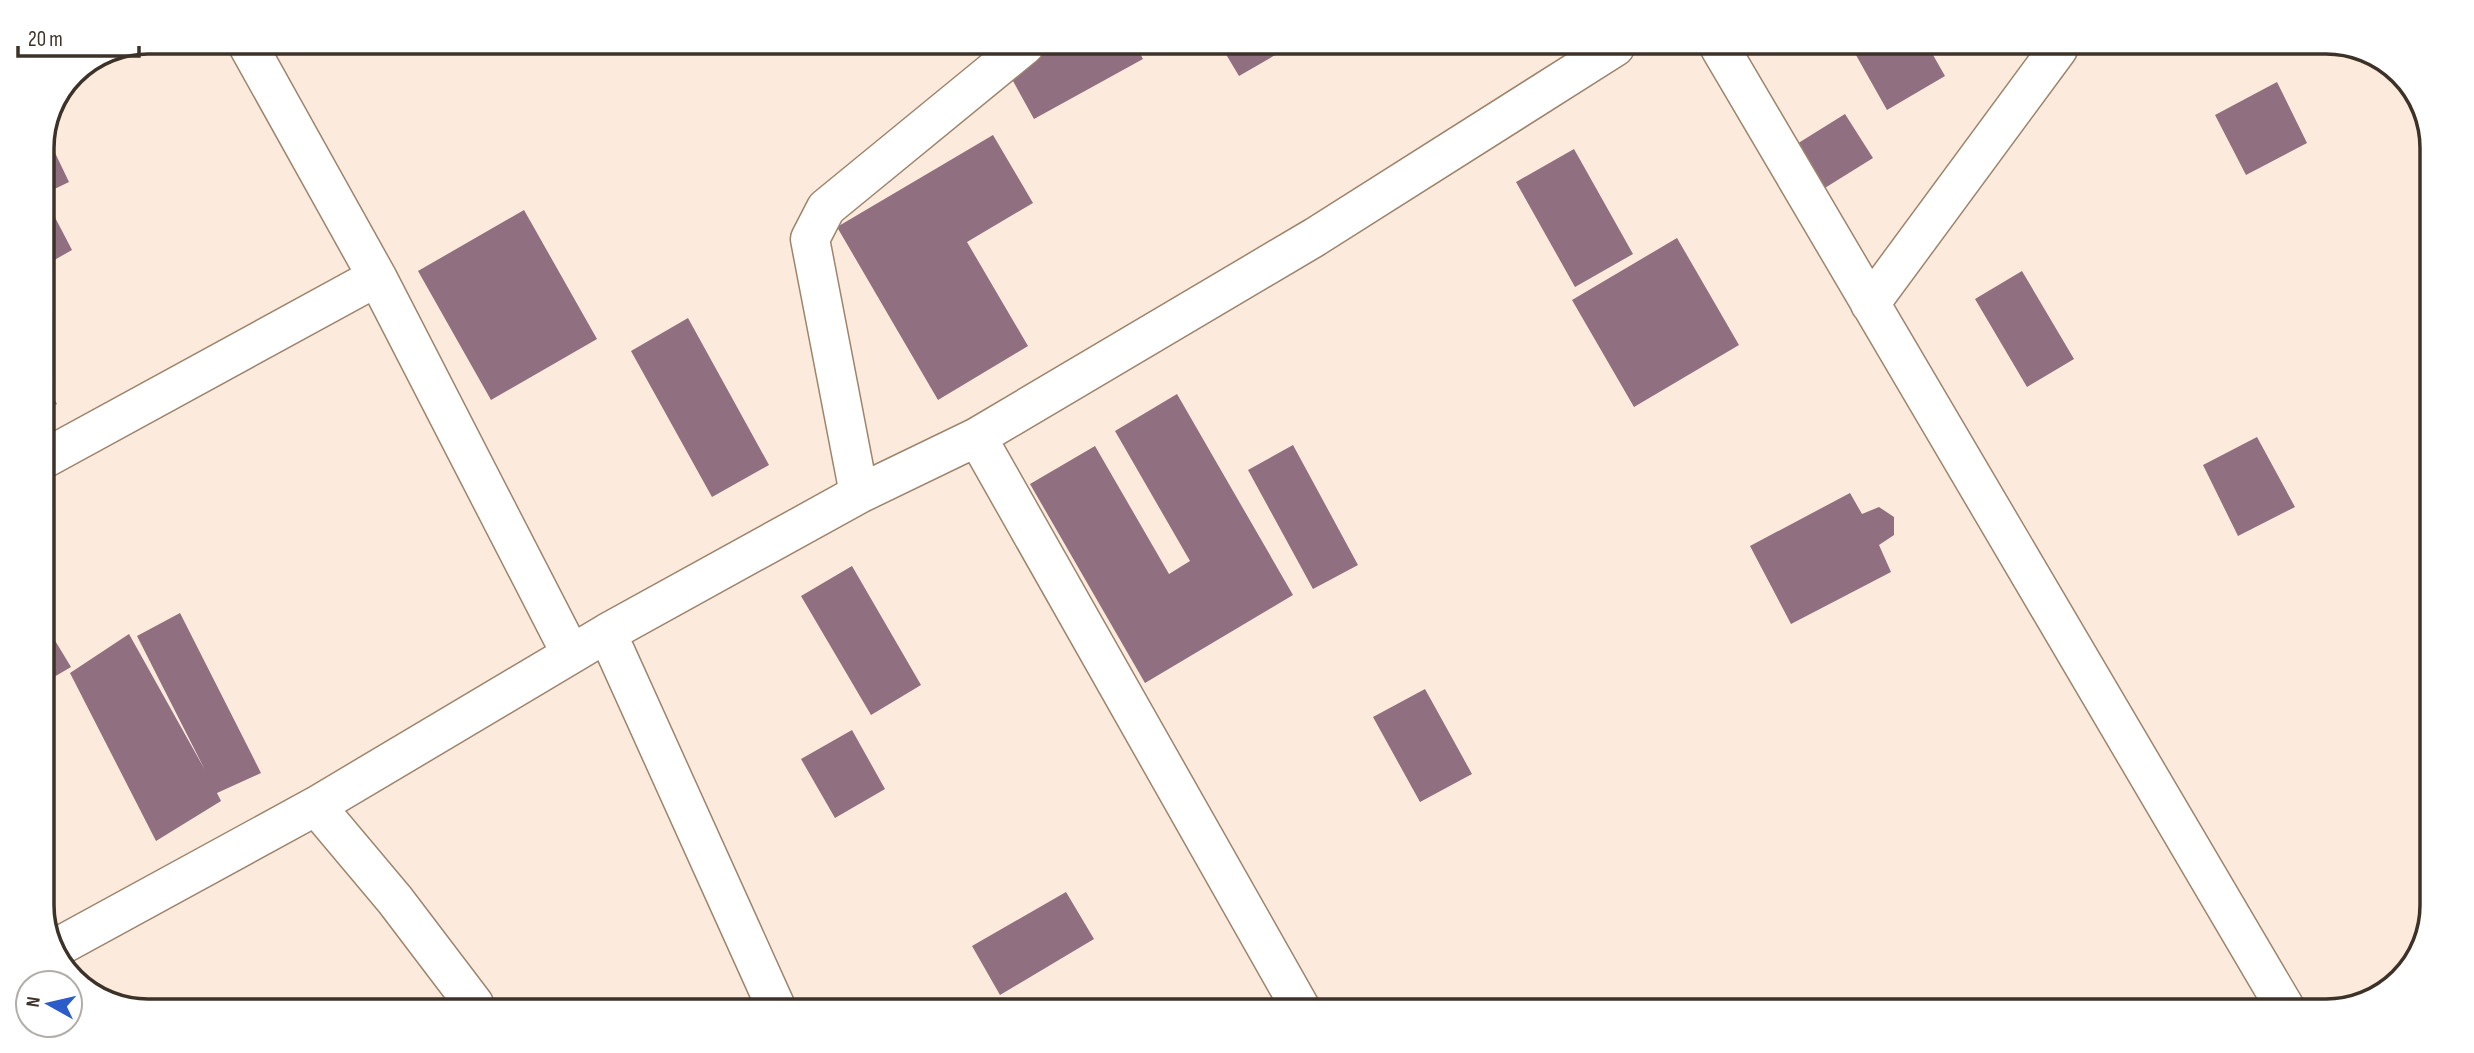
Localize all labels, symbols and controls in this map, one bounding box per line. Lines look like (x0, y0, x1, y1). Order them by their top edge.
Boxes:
scale bar (18, 14, 138, 58)
text: 20 m (28, 27, 63, 52)
north arrow (14, 969, 84, 1039)
text: N (22, 995, 46, 1008)

